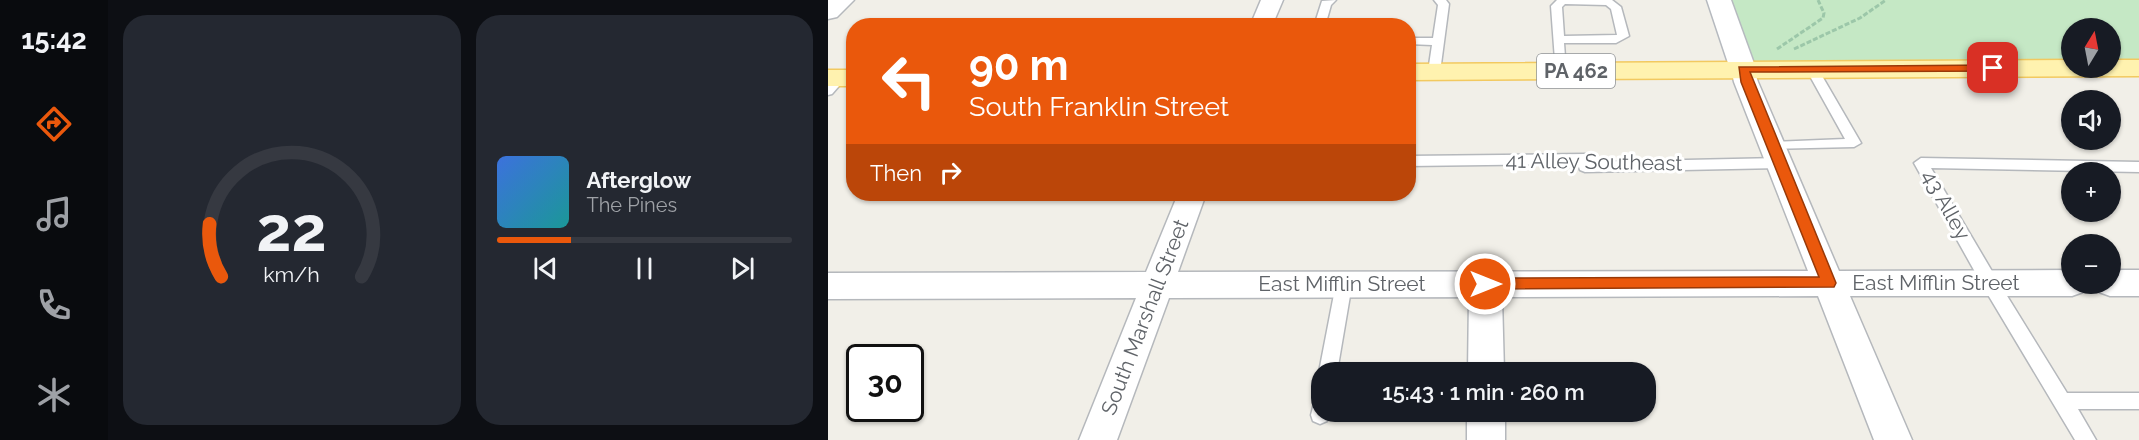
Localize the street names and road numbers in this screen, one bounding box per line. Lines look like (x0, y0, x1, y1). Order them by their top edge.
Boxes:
road number: PA 462 (1537, 54, 1615, 88)
street label: 41 Alley Southeast (1505, 147, 1683, 176)
street label: 43 Alley (1917, 165, 1976, 244)
street label: South Marshall Street (1096, 215, 1193, 418)
street label: East Mifflin Street (1852, 270, 2020, 295)
street label: East Mifflin Street (1258, 271, 1426, 296)

